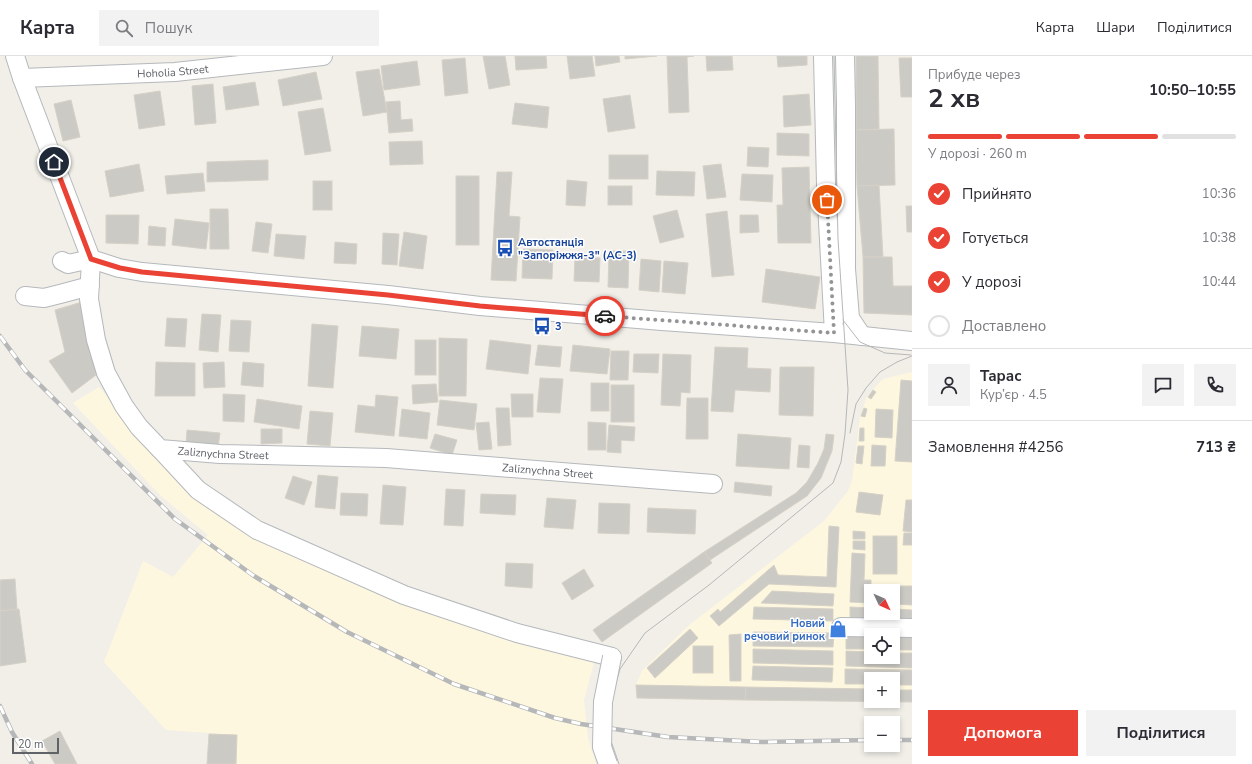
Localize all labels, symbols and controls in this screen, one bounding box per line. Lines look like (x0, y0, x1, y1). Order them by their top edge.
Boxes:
search box (99, 10, 379, 46)
text: Карта (20, 15, 75, 41)
icon: search (113, 17, 135, 39)
text: Пошук (145, 18, 192, 38)
text: Карта (1036, 18, 1074, 37)
text: Шари (1096, 18, 1135, 37)
text: Поділитися (1157, 18, 1232, 37)
street label: Hoholia Street (137, 61, 209, 81)
text: Прибуде через (928, 66, 1021, 84)
text: 10:50–10:55 (1149, 80, 1236, 100)
text: 2 хв (928, 81, 980, 116)
pin (37, 145, 71, 179)
text: У дорозі · 260 m (928, 145, 1027, 163)
icon: home (43, 151, 65, 173)
pin (810, 183, 844, 217)
icon: check (928, 183, 950, 205)
text: Прийнято (962, 184, 1032, 204)
text: 10:36 (1202, 185, 1236, 203)
icon: bag (816, 189, 838, 211)
icon: check (928, 227, 950, 249)
text: Готується (962, 228, 1029, 248)
text: 10:38 (1202, 229, 1236, 247)
place label: Автостанція "Запоріжжя-3" (АС-3) (518, 235, 637, 263)
bus stop icon: Автостанція "Запоріжжя-3" (АС-3) (495, 238, 515, 258)
icon: check (928, 271, 950, 293)
text: У дорозі (962, 272, 1021, 292)
text: 10:44 (1202, 273, 1236, 291)
courier (585, 296, 625, 336)
icon: car (594, 305, 616, 327)
bus stop icon: 3 (532, 316, 552, 336)
text: Доставлено (962, 316, 1046, 336)
place label: 3 (555, 319, 562, 334)
button: person (928, 364, 970, 406)
button: chat (1142, 364, 1184, 406)
button: phone (1194, 364, 1236, 406)
text: Тарас (980, 366, 1021, 386)
text: Кур’єр · 4.5 (980, 386, 1047, 404)
text: Замовлення #4256 (928, 437, 1064, 457)
text: 713 ₴ (1196, 437, 1236, 457)
street label: Zaliznychna Street (177, 443, 269, 463)
street label: Zaliznychna Street (501, 460, 594, 482)
north arrow (864, 584, 900, 620)
map controls (864, 584, 900, 752)
place label: Новий речовий ринок (744, 616, 826, 644)
shop icon: Новий речовий ринок (828, 619, 848, 639)
button: locate (864, 628, 900, 664)
button: + (864, 672, 900, 708)
button: Допомога (928, 710, 1078, 756)
button: Поділитися (1086, 710, 1236, 756)
button: − (864, 716, 900, 752)
scale bar (12, 736, 59, 755)
text: 20 m (18, 737, 43, 752)

